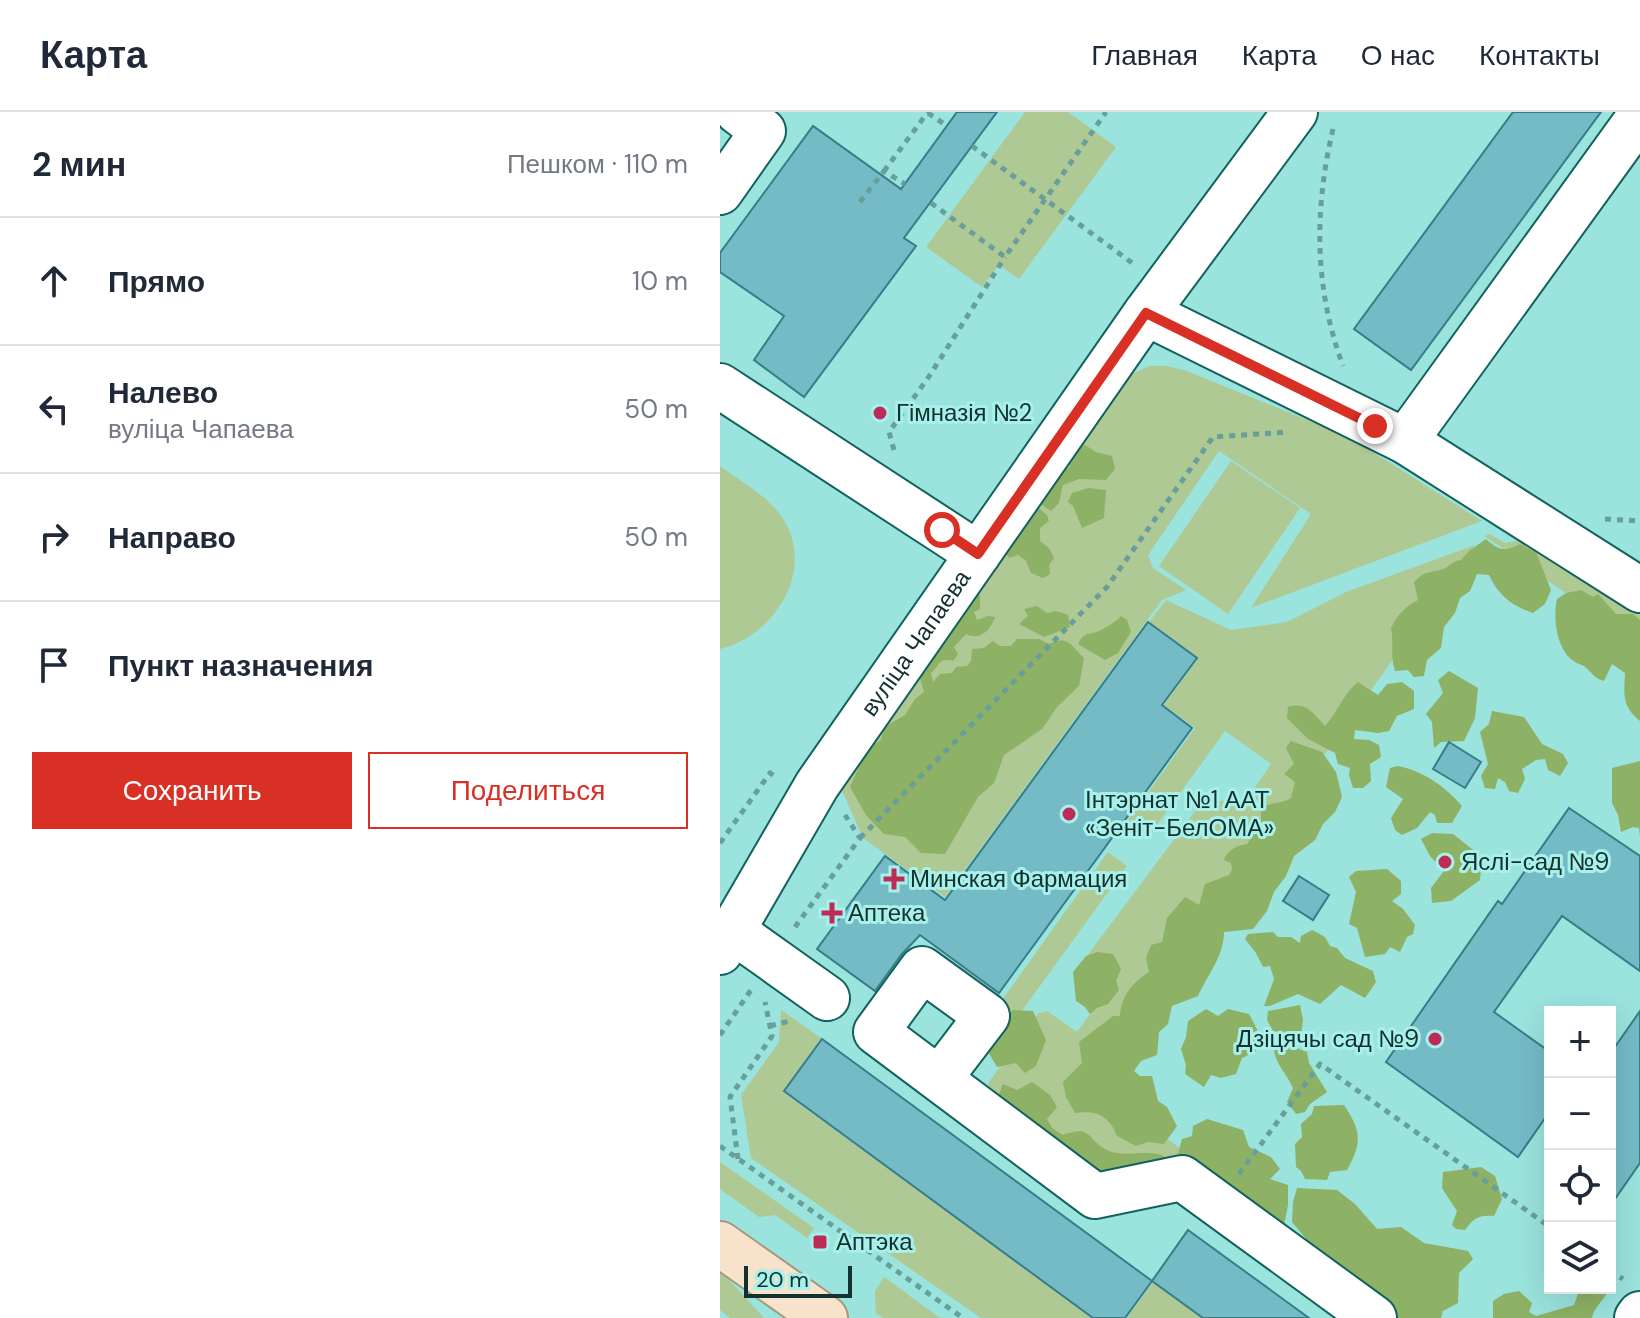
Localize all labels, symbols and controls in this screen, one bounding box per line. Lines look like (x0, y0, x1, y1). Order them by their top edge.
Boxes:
text: Карта (40, 30, 147, 80)
text: Главная (1091, 37, 1198, 74)
text: Карта (1242, 37, 1317, 74)
text: О нас (1361, 37, 1435, 74)
text: Контакты (1479, 37, 1600, 74)
text: 2 мин (32, 142, 126, 187)
text: Пешком · 110 m (507, 147, 688, 181)
icon: ahead (32, 259, 76, 303)
text: Прямо (108, 262, 205, 301)
text: 10 m (632, 264, 688, 298)
text: Налево (108, 373, 218, 412)
icon: left (32, 387, 76, 431)
text: 50 m (624, 392, 688, 426)
place label: Гімназія №2 (896, 397, 1032, 428)
marker: Гімназія №2 (871, 404, 889, 422)
route end (1357, 408, 1393, 444)
text: вуліца Чапаева (108, 412, 294, 446)
route start (924, 512, 960, 548)
icon: right (32, 515, 76, 559)
text: Направо (108, 518, 236, 557)
text: 50 m (624, 520, 688, 554)
street label: вуліца Чапаева (854, 563, 978, 722)
icon: arrive (32, 643, 76, 687)
text: Пункт назначения (108, 646, 373, 685)
button: Сохранить (32, 752, 352, 829)
button: Поделиться (368, 752, 688, 829)
place label: Інтэрнат №1 ААТ «Зеніт-БелОМА» (1085, 784, 1274, 843)
marker: Інтэрнат №1 ААТ «Зеніт-БелОМА» (1060, 805, 1078, 823)
place label: Яслі-сад №9 (1461, 846, 1609, 877)
marker: Яслі-сад №9 (1436, 853, 1454, 871)
place label: Минская Фармация (910, 863, 1127, 894)
marker: Минская Фармация (885, 870, 903, 888)
place label: Аптека (848, 897, 926, 928)
marker: Аптека (823, 904, 841, 922)
map controls (1544, 1006, 1616, 1294)
button: + (1544, 1006, 1616, 1078)
place label: Дзіцячы сад №9 (1236, 1023, 1419, 1054)
marker: Дзіцячы сад №9 (1426, 1030, 1444, 1048)
button: − (1544, 1078, 1616, 1150)
button: locate (1544, 1150, 1616, 1222)
button: layers (1544, 1222, 1616, 1294)
place label: Аптэка (836, 1226, 913, 1257)
marker: Аптэка (811, 1233, 829, 1251)
scale bar (744, 1262, 852, 1298)
text: 20 m (756, 1265, 809, 1294)

